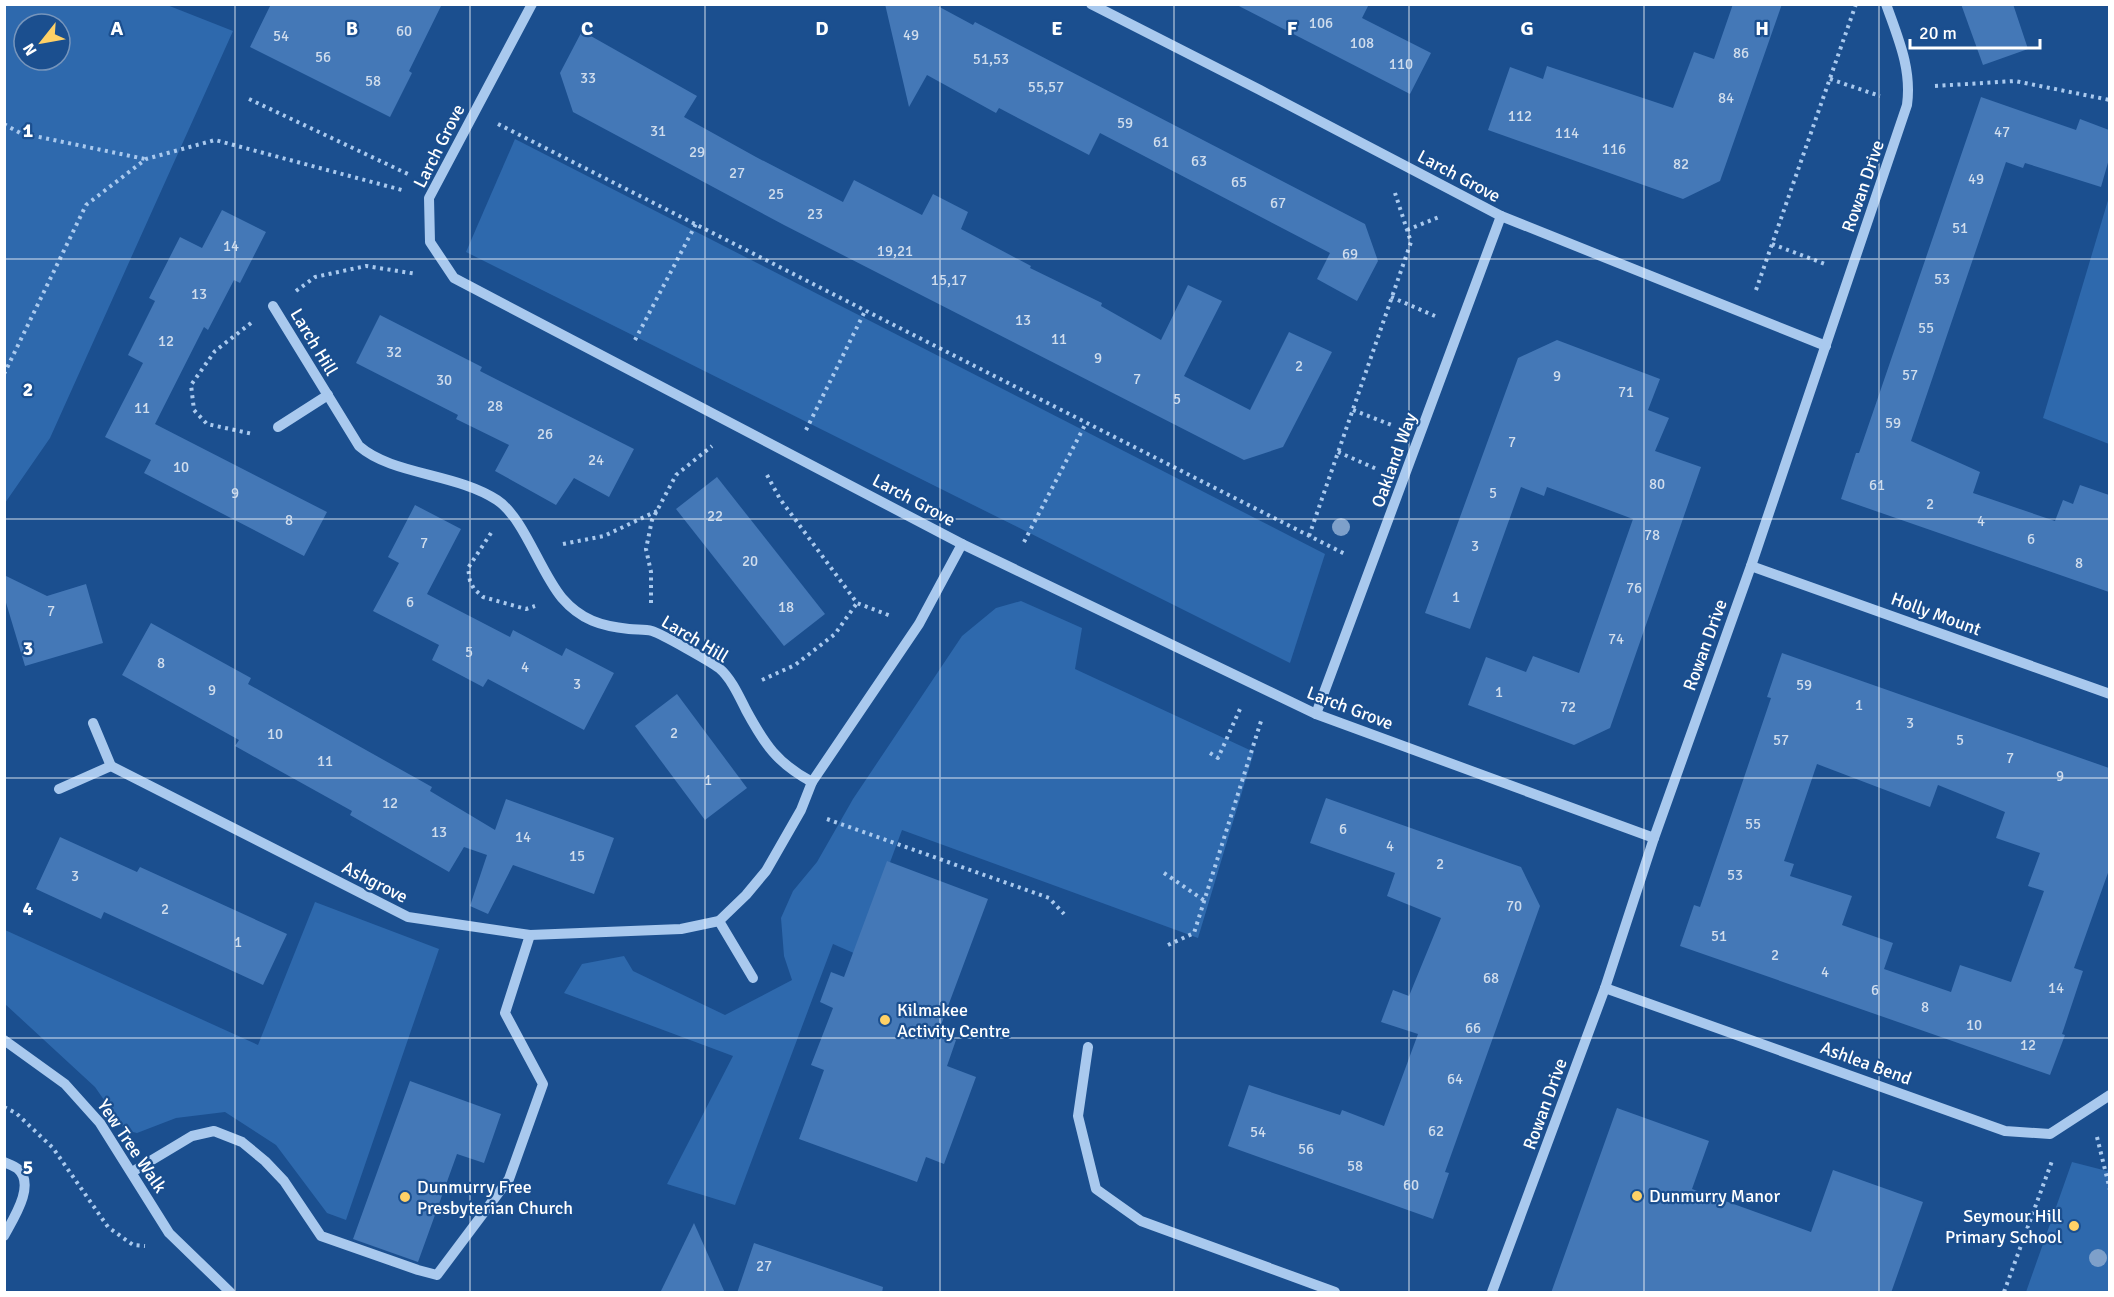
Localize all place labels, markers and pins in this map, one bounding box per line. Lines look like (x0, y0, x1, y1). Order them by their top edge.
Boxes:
place label: Kilmakee Activity Centre (897, 999, 1010, 1042)
marker: Kilmakee Activity Centre (878, 1013, 892, 1027)
place label: Dunmurry Free Presbyterian Church (417, 1176, 573, 1219)
place label: Dunmurry Manor (1649, 1185, 1780, 1207)
marker: Dunmurry Manor (1630, 1189, 1644, 1203)
marker: Dunmurry Free Presbyterian Church (398, 1190, 412, 1204)
place label: Seymour Hill Primary School (1945, 1205, 2062, 1248)
marker: Seymour Hill Primary School (2067, 1219, 2081, 1233)

